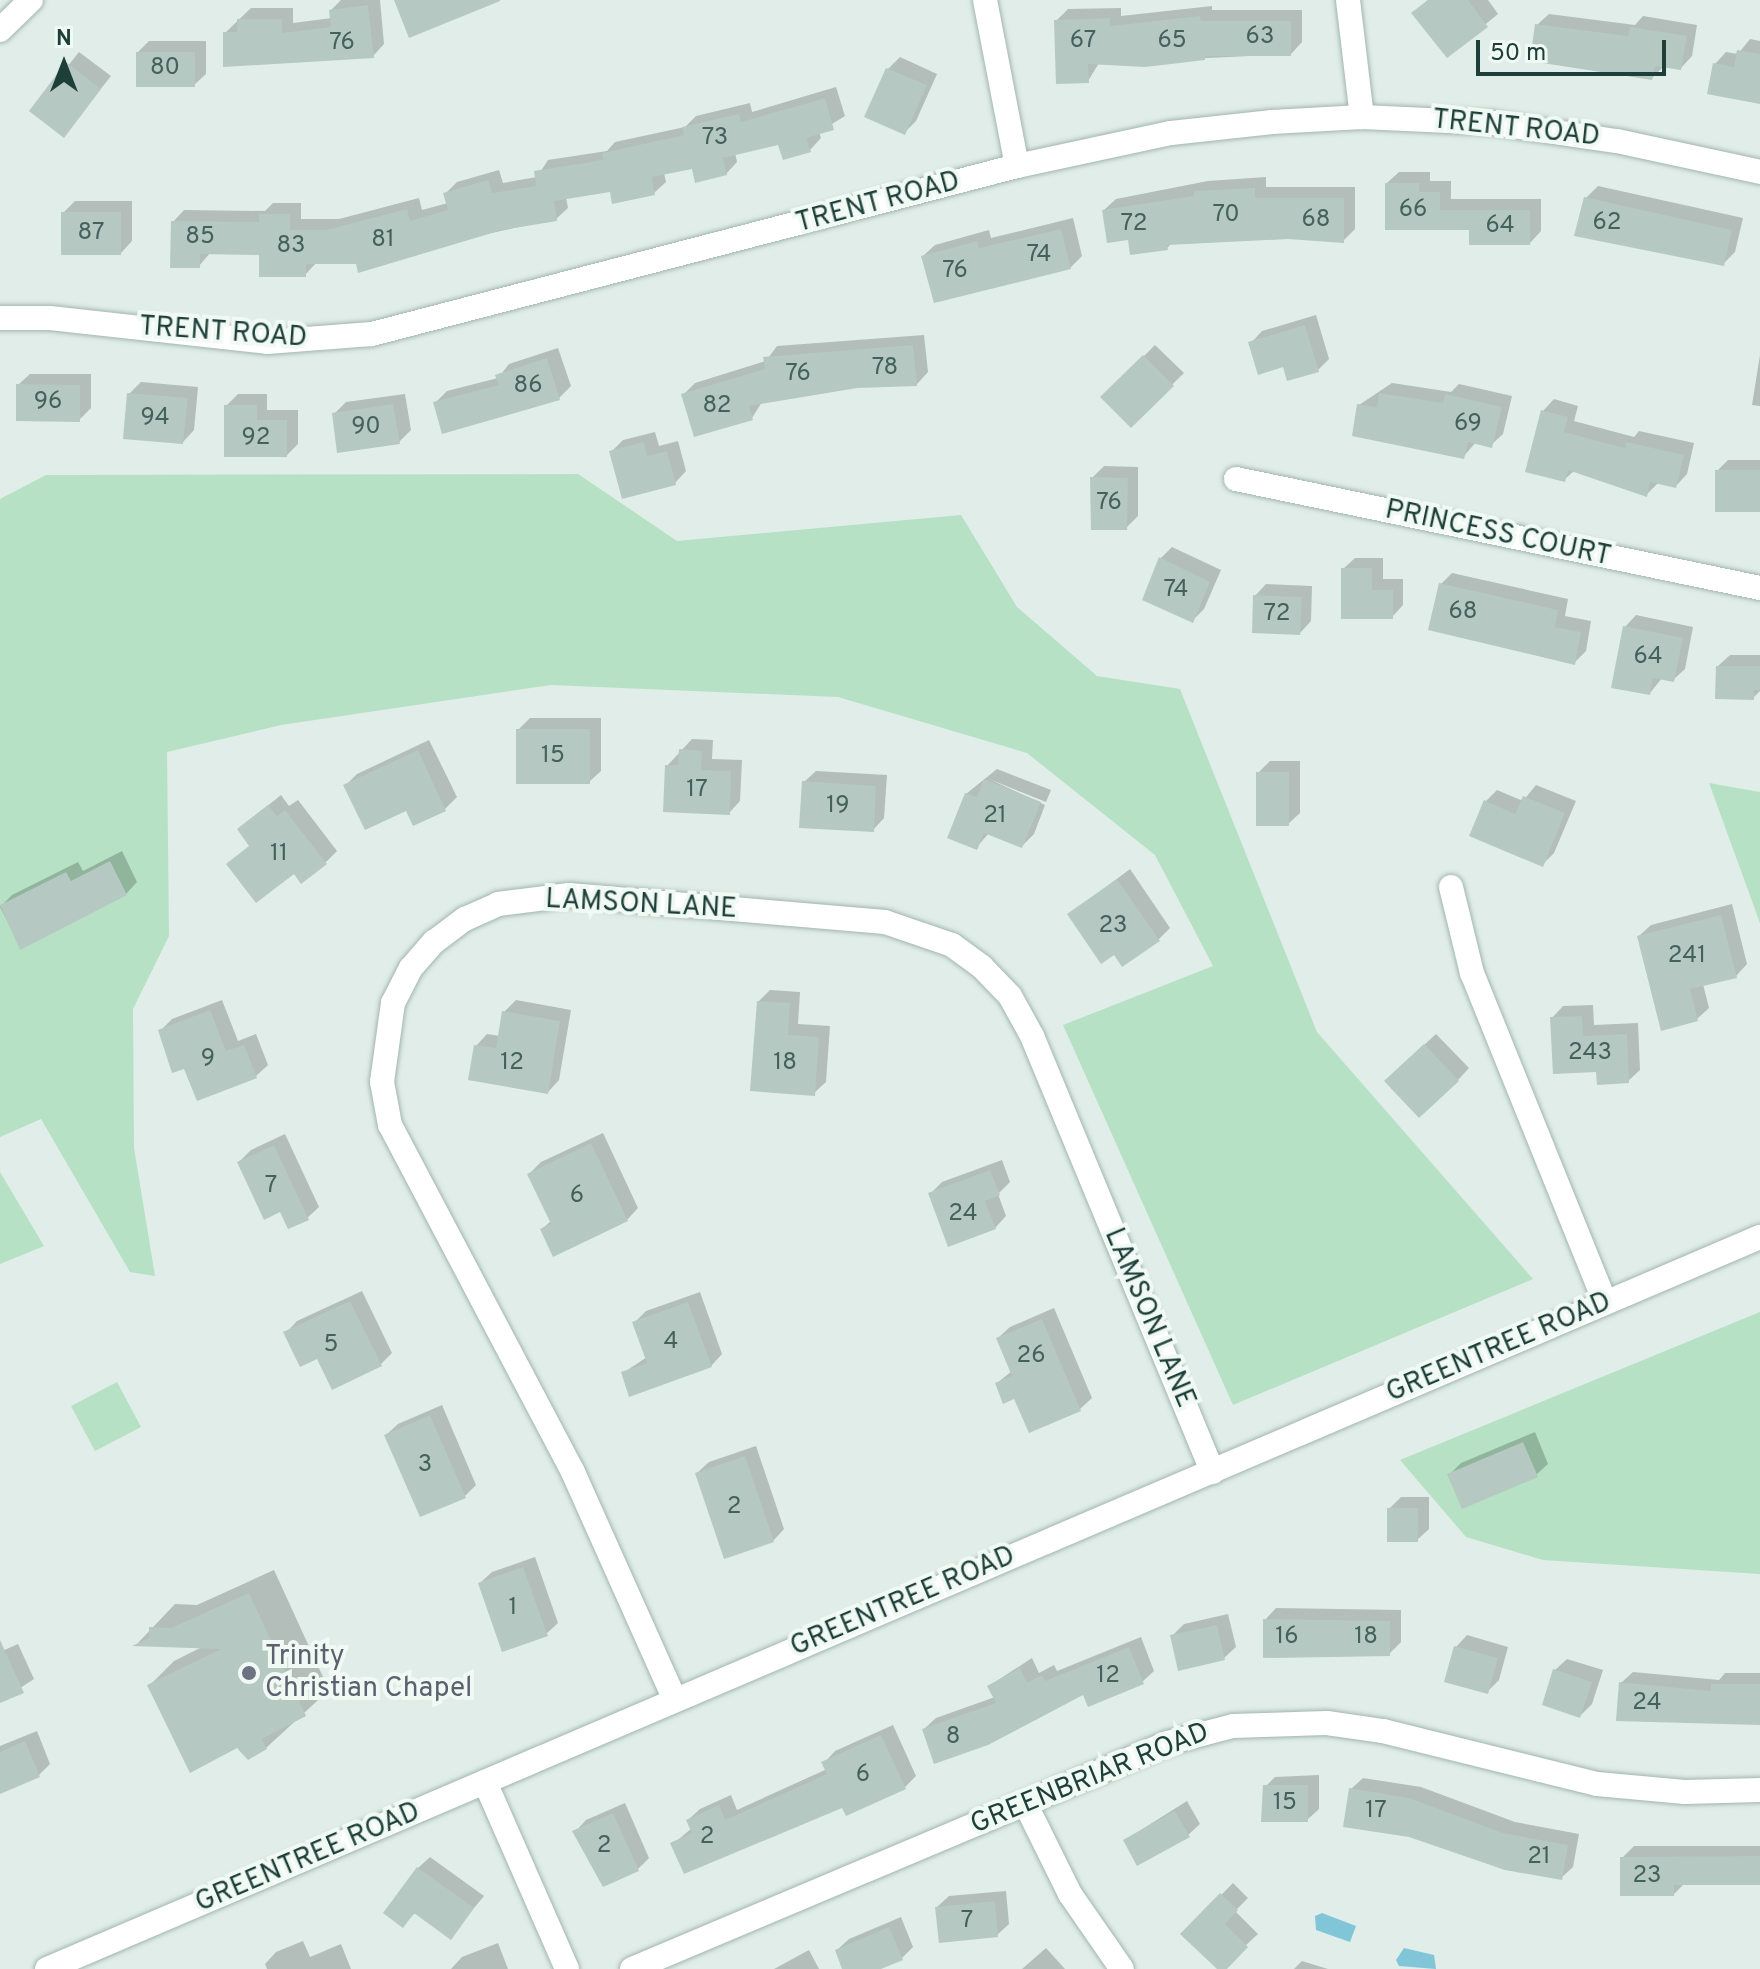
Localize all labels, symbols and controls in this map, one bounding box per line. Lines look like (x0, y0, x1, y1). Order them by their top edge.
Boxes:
north arrow (24, 24, 104, 104)
house number: 63 (1246, 24, 1274, 52)
scale bar (1480, 24, 1670, 74)
text: N (56, 26, 72, 53)
house number: 67 (1070, 28, 1096, 56)
house number: 65 (1157, 28, 1187, 56)
house number: 76 (329, 30, 355, 58)
text: 50 m (1490, 39, 1546, 69)
house number: 80 (150, 55, 180, 83)
street label: TRENT ROAD (1430, 103, 1602, 155)
house number: 73 (702, 125, 728, 153)
street label: TRENT ROAD (792, 165, 964, 241)
house number: 66 (1399, 197, 1427, 225)
house number: 70 (1212, 202, 1240, 230)
house number: 68 (1302, 207, 1330, 235)
house number: 62 (1592, 210, 1622, 238)
house number: 72 (1121, 211, 1147, 239)
house number: 64 (1485, 213, 1515, 241)
house number: 87 (78, 220, 104, 248)
house number: 85 (185, 224, 215, 252)
house number: 81 (371, 227, 395, 255)
house number: 83 (276, 233, 306, 261)
house number: 74 (1026, 242, 1052, 270)
house number: 76 (942, 258, 968, 286)
street label: TRENT ROAD (137, 310, 309, 356)
house number: 78 (872, 355, 898, 383)
house number: 76 (785, 361, 811, 389)
house number: 86 (514, 373, 542, 401)
house number: 96 (34, 389, 62, 417)
house number: 82 (703, 393, 731, 421)
house number: 94 (140, 405, 170, 433)
house number: 69 (1454, 411, 1482, 439)
house number: 90 (351, 414, 381, 442)
house number: 92 (241, 425, 271, 453)
house number: 76 (1096, 490, 1122, 518)
street label: PRINCESS COURT (1382, 494, 1614, 574)
house number: 74 (1163, 577, 1189, 605)
house number: 68 (1449, 599, 1477, 627)
house number: 72 (1264, 601, 1290, 629)
house number: 64 (1633, 644, 1663, 672)
house number: 15 (541, 743, 565, 771)
house number: 17 (686, 777, 708, 805)
house number: 19 (826, 793, 850, 821)
house number: 21 (983, 803, 1007, 831)
house number: 11 (270, 841, 288, 869)
street label: LAMSON LANE (544, 883, 738, 927)
house number: 23 (1098, 913, 1128, 941)
house number: 241 (1668, 943, 1706, 971)
house number: 243 (1568, 1040, 1612, 1068)
house number: 9 (201, 1046, 215, 1074)
house number: 12 (500, 1050, 524, 1078)
house number: 18 (773, 1050, 797, 1078)
house number: 7 (265, 1173, 277, 1201)
house number: 6 (570, 1183, 584, 1211)
house number: 24 (948, 1201, 978, 1229)
street label: LAMSON LANE (1096, 1223, 1202, 1413)
street label: GREENTREE ROAD (1382, 1285, 1616, 1411)
house number: 4 (664, 1329, 678, 1357)
house number: 5 (324, 1332, 338, 1360)
house number: 26 (1016, 1343, 1046, 1371)
house number: 3 (418, 1452, 432, 1480)
house number: 2 (727, 1494, 741, 1522)
street label: GREENTREE ROAD (786, 1539, 1020, 1665)
house number: 1 (509, 1595, 517, 1623)
house number: 16 (1275, 1624, 1299, 1652)
house number: 18 (1354, 1624, 1378, 1652)
place label: Trinity Christian Chapel (265, 1640, 472, 1706)
house number: 12 (1096, 1663, 1120, 1691)
marker: Trinity Christian Chapel (240, 1664, 258, 1682)
house number: 24 (1632, 1690, 1662, 1718)
street label: GREENBRIAR ROAD (966, 1716, 1214, 1842)
house number: 8 (946, 1724, 960, 1752)
house number: 6 (856, 1762, 870, 1790)
house number: 15 (1273, 1790, 1297, 1818)
street label: GREENTREE ROAD (191, 1795, 425, 1921)
house number: 17 (1365, 1798, 1387, 1826)
house number: 2 (700, 1824, 714, 1852)
house number: 2 (597, 1833, 611, 1861)
house number: 21 (1527, 1844, 1551, 1872)
house number: 23 (1632, 1863, 1662, 1891)
house number: 7 (961, 1908, 973, 1936)

